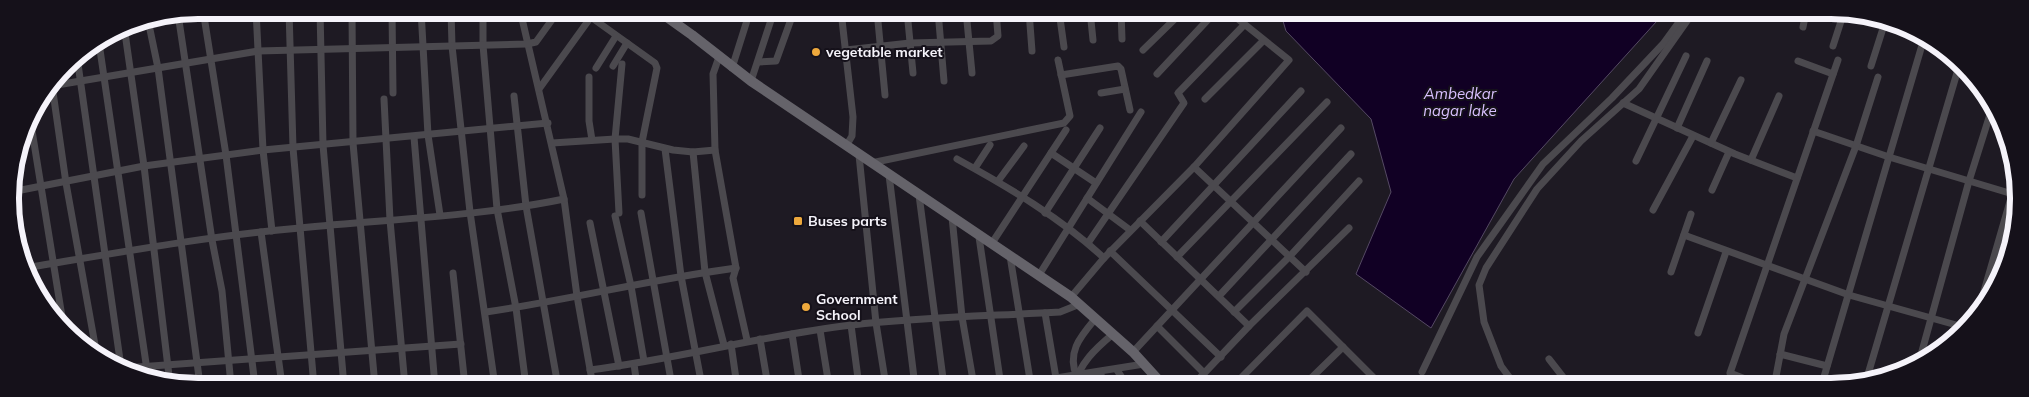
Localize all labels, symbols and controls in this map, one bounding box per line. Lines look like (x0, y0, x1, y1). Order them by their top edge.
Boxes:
place label: vegetable market (825, 43, 943, 61)
marker: vegetable market (810, 46, 822, 58)
water label: Ambedkar nagar lake (1423, 84, 1497, 120)
place label: Buses parts (808, 212, 887, 230)
marker: Buses parts (792, 215, 804, 227)
place label: Government School (816, 290, 898, 324)
marker: Government School (800, 301, 812, 313)

